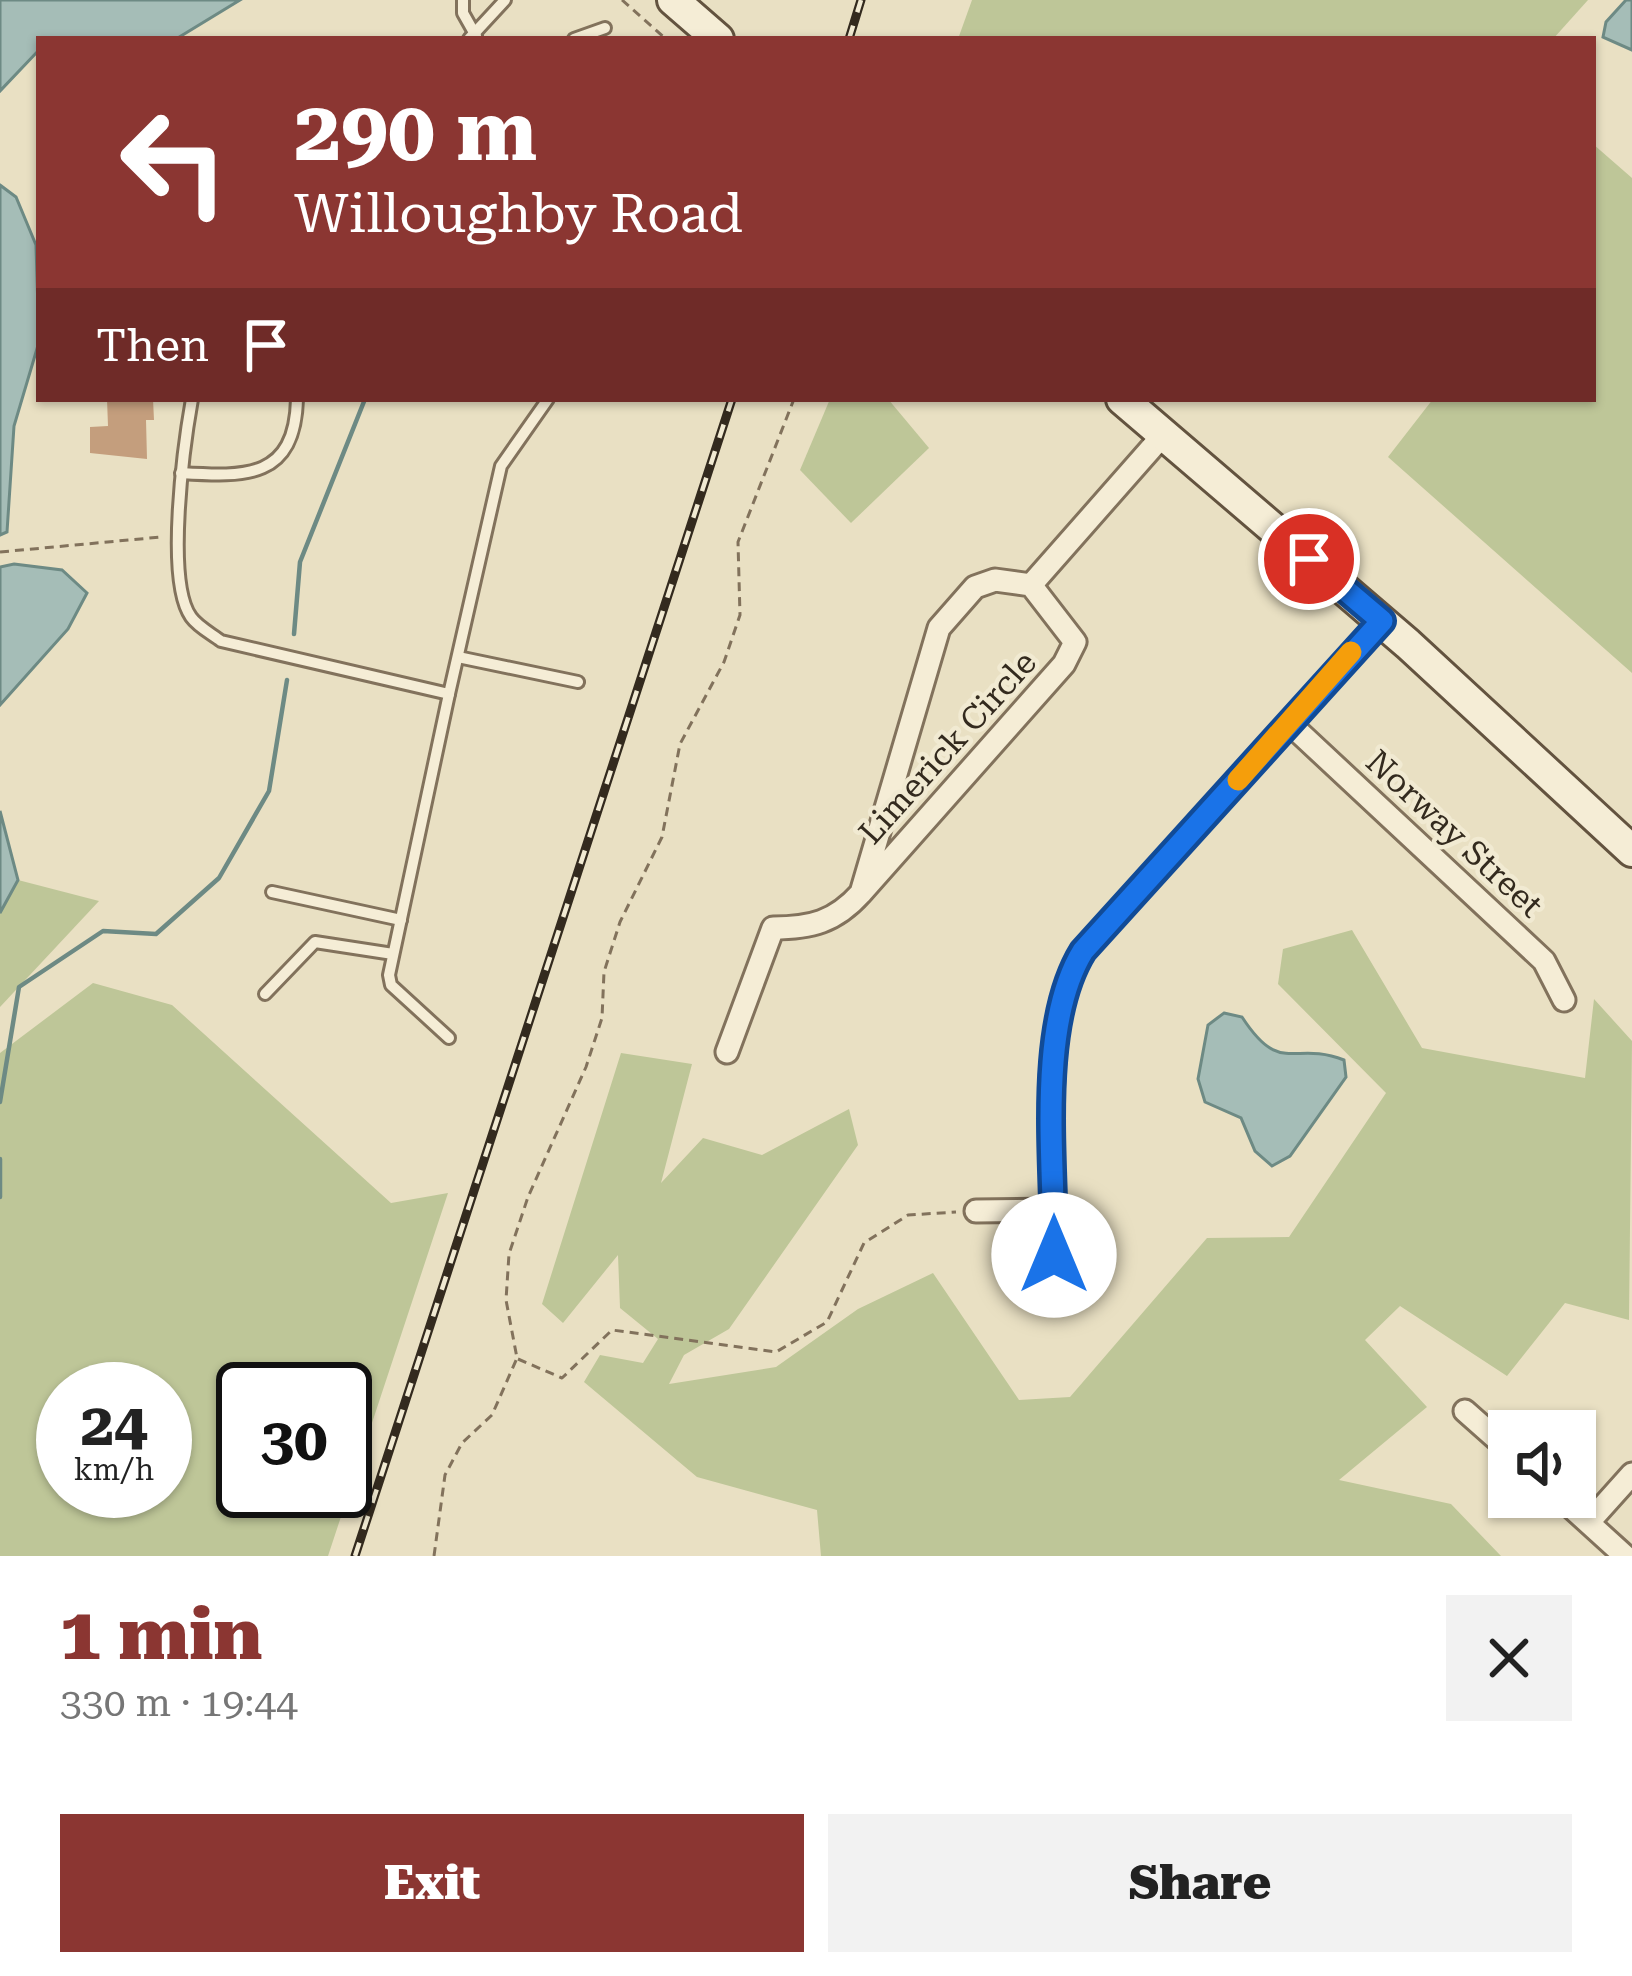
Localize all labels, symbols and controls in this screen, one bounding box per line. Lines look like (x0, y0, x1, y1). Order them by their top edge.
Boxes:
text: 290 m (294, 82, 537, 180)
icon: left (96, 84, 252, 240)
text: Willoughby Road (294, 182, 743, 245)
icon: arrive (233, 312, 299, 378)
text: Then (96, 319, 209, 372)
pin (1258, 508, 1360, 610)
icon: arrive (1276, 526, 1342, 592)
street label: Limerick Circle (851, 643, 1044, 852)
street label: Norway Street (1358, 742, 1551, 925)
position arrow (991, 1192, 1117, 1318)
speed limit sign: 30 (216, 1362, 372, 1518)
text: 24 (80, 1389, 148, 1460)
map controls (1488, 1410, 1596, 1518)
button: sound (1488, 1410, 1596, 1518)
text: km/h (74, 1452, 154, 1487)
text: 1 min (60, 1592, 262, 1677)
button: close (1446, 1595, 1572, 1721)
text: 330 m · 19:44 (60, 1680, 298, 1726)
button: Exit (60, 1814, 804, 1952)
button: Share (828, 1814, 1572, 1952)

